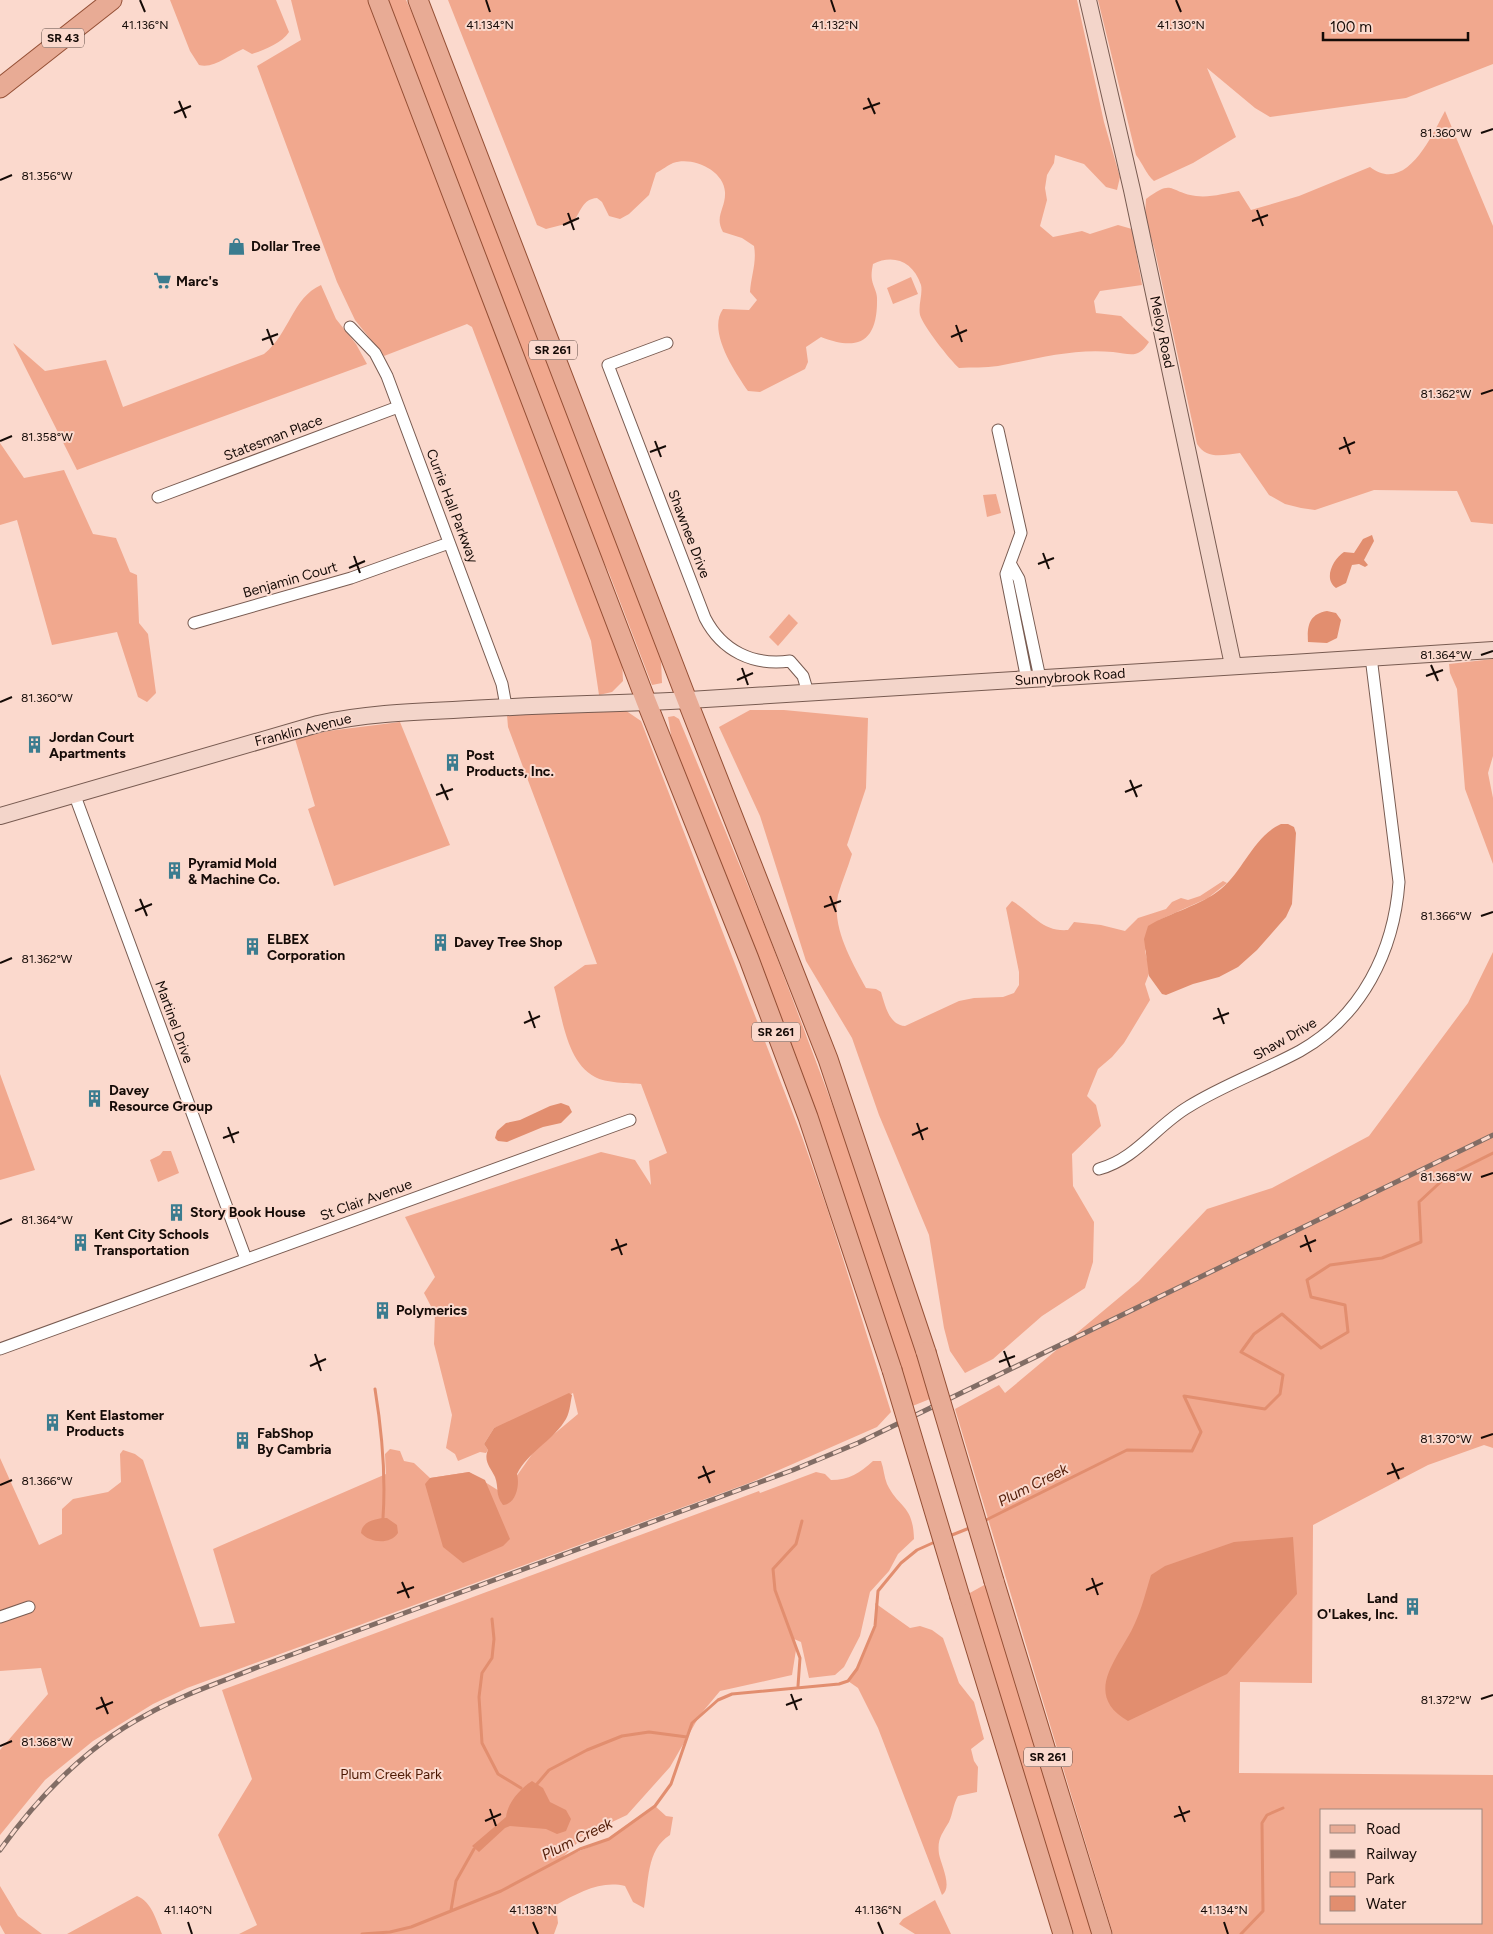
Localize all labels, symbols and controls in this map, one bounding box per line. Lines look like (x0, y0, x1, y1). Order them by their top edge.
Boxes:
scale bar (1323, 10, 1468, 42)
text: 41.136°N (122, 18, 168, 32)
text: 41.134°N (466, 18, 514, 32)
text: 41.132°N (812, 18, 858, 32)
text: 41.130°N (1157, 18, 1205, 32)
text: 100 m (1330, 18, 1372, 36)
road number: SR 43 (42, 28, 84, 48)
text: 81.360°W (1420, 126, 1472, 140)
text: 81.356°W (22, 169, 73, 183)
shop icon: Dollar Tree (227, 236, 247, 256)
place label: Dollar Tree (251, 238, 321, 255)
supermarket icon: Marc's (152, 271, 172, 291)
place label: Marc's (176, 273, 219, 290)
street label: Meloy Road (1146, 294, 1178, 370)
road number: SR 261 (529, 340, 577, 360)
text: 81.362°W (1421, 387, 1472, 401)
street label: Statesman Place (221, 411, 325, 465)
text: 81.358°W (21, 430, 73, 444)
street label: Currie Hall Parkway (422, 447, 482, 566)
street label: Shawnee Drive (664, 487, 714, 581)
street label: Benjamin Court (241, 558, 339, 602)
text: 81.364°W (1420, 648, 1472, 662)
street label: Sunnybrook Road (1014, 665, 1126, 689)
text: 81.360°W (21, 691, 73, 705)
street label: Franklin Avenue (253, 710, 353, 750)
place label: Jordan Court Apartments (49, 729, 135, 762)
building icon: Jordan Court Apartments (25, 735, 45, 755)
place label: Post Products, Inc. (466, 747, 554, 780)
building icon: Post Products, Inc. (442, 753, 462, 773)
place label: Pyramid Mold & Machine Co. (188, 855, 280, 888)
building icon: Pyramid Mold & Machine Co. (164, 861, 184, 881)
text: 81.366°W (1421, 909, 1472, 923)
place label: ELBEX Corporation (267, 931, 345, 964)
building icon: Davey Tree Shop (430, 932, 450, 952)
place label: Davey Tree Shop (454, 934, 562, 951)
building icon: ELBEX Corporation (243, 937, 263, 957)
text: 81.362°W (22, 952, 73, 966)
street label: Martinel Drive (151, 978, 197, 1066)
street label: Shaw Drive (1250, 1014, 1320, 1064)
road number: SR 261 (752, 1022, 800, 1042)
place label: Davey Resource Group (109, 1082, 213, 1115)
building icon: Davey Resource Group (85, 1088, 105, 1108)
text: 81.368°W (1420, 1170, 1472, 1184)
street label: St Clair Avenue (318, 1175, 415, 1224)
building icon: Story Book House (166, 1202, 186, 1222)
place label: Story Book House (190, 1204, 306, 1221)
text: 81.364°W (21, 1213, 73, 1227)
place label: Kent City Schools Transportation (94, 1226, 209, 1259)
building icon: Kent City Schools Transportation (70, 1232, 90, 1252)
building icon: Polymerics (372, 1300, 392, 1320)
place label: Polymerics (396, 1302, 468, 1319)
place label: Kent Elastomer Products (66, 1407, 165, 1440)
building icon: Kent Elastomer Products (42, 1413, 62, 1433)
place label: FabShop By Cambria (257, 1425, 332, 1458)
building icon: FabShop By Cambria (233, 1431, 253, 1451)
text: 81.370°W (1420, 1432, 1472, 1446)
water label: Plum Creek (995, 1459, 1072, 1510)
text: 81.366°W (22, 1474, 73, 1488)
place label: Land O'Lakes, Inc. (1317, 1590, 1398, 1623)
building icon: Land O'Lakes, Inc. (1402, 1596, 1422, 1616)
text: 81.372°W (1421, 1693, 1472, 1707)
text: 81.368°W (21, 1735, 73, 1749)
road number: SR 261 (1024, 1748, 1072, 1766)
park label: Plum Creek Park (340, 1766, 442, 1783)
legend (1320, 1809, 1483, 1924)
water label: Plum Creek (539, 1814, 616, 1864)
text: Road (1366, 1820, 1401, 1838)
text: Railway (1366, 1845, 1417, 1863)
text: Park (1366, 1870, 1395, 1888)
text: Water (1366, 1895, 1406, 1913)
text: 41.140°N (164, 1903, 212, 1917)
text: 41.138°N (509, 1903, 557, 1917)
text: 41.136°N (855, 1903, 901, 1917)
text: 41.134°N (1200, 1903, 1248, 1917)

